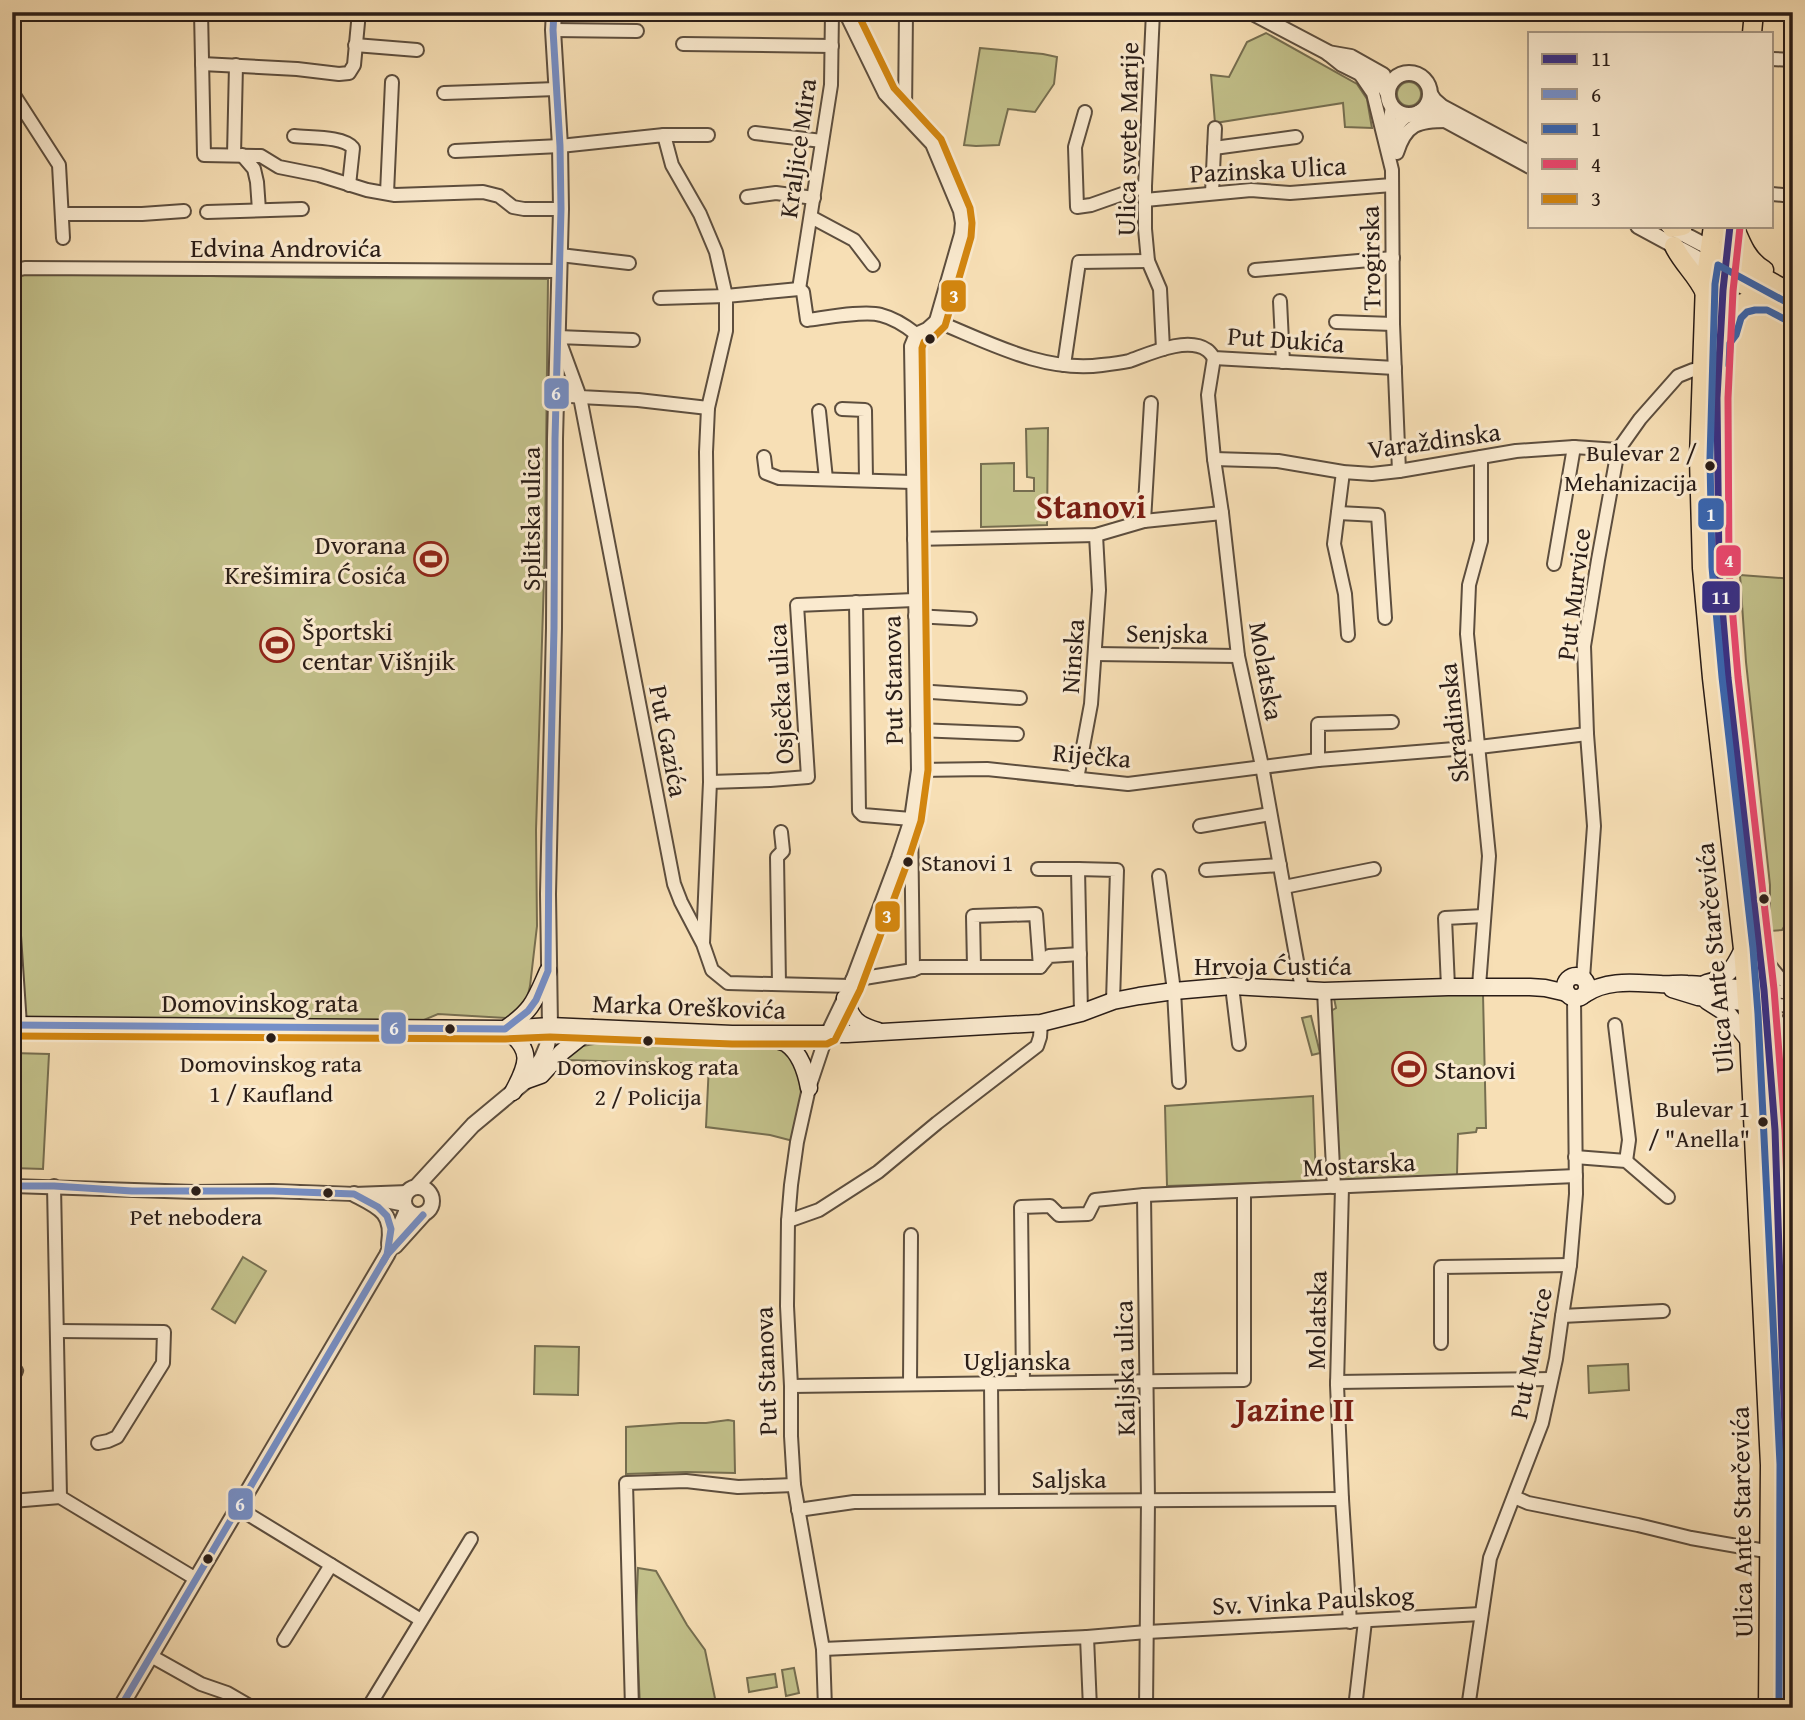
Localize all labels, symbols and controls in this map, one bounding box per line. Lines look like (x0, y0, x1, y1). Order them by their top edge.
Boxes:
legend (1528, 32, 1773, 228)
street label: Ulica svete Marije (1106, 42, 1148, 236)
text: 11 (1591, 43, 1611, 74)
street label: Kraljice Mira (768, 75, 826, 220)
text: 6 (1591, 79, 1601, 110)
text: 1 (1591, 113, 1601, 144)
street label: Pazinska Ulica (1189, 145, 1348, 193)
text: 4 (1591, 149, 1601, 180)
text: 3 (1591, 183, 1601, 214)
street label: Trogirska (1350, 204, 1390, 311)
street label: Edvina Androvića (190, 228, 382, 267)
line badge: 3 (940, 279, 967, 313)
text: 3 (949, 282, 959, 310)
street label: Put Dukića (1226, 315, 1346, 363)
unlabelled marker (923, 332, 937, 346)
line badge: 6 (543, 377, 570, 410)
text: 6 (551, 379, 561, 407)
street label: Varaždinska (1365, 411, 1504, 469)
place label: Bulevar 2 / Mehanizacija (1564, 435, 1698, 500)
street label: Splitska ulica (511, 446, 550, 591)
marker: Bulevar 2 / Mehanizacija (1703, 459, 1717, 473)
district label: Stanovi (1036, 482, 1146, 530)
line badge: 1 (1697, 497, 1725, 531)
text: 1 (1706, 500, 1716, 528)
place label: Dvorana Krešimira Ćosića (225, 525, 407, 594)
street label: Put Murvice (1546, 526, 1600, 662)
sports icon: Dvorana Krešimira Ćosića (412, 540, 450, 578)
line badge: 4 (1715, 544, 1742, 577)
text: 4 (1724, 546, 1734, 574)
line badge: 11 (1701, 580, 1741, 614)
text: 11 (1711, 583, 1731, 611)
place label: Športski centar Višnjik (302, 611, 456, 680)
street label: Senjska (1126, 613, 1209, 653)
street label: Put Stanova (871, 614, 913, 745)
street label: Ninska (1050, 617, 1094, 695)
street label: Molatska (1239, 619, 1295, 724)
street label: Osječka ulica (757, 622, 803, 765)
sports icon: Športski centar Višnjik (258, 626, 296, 664)
street label: Skradinska (1427, 660, 1479, 785)
street label: Put Gazića (639, 682, 699, 801)
street label: Riječka (1051, 732, 1133, 778)
street label: Ulica Ante Starčevića (1684, 840, 1744, 1075)
place label: Stanovi 1 (921, 845, 1013, 880)
marker: Stanovi 1 (901, 855, 915, 869)
unlabelled marker (1757, 892, 1771, 906)
line badge: 3 (874, 900, 901, 933)
text: 3 (882, 902, 892, 930)
street label: Hrvoja Ćustića (1194, 946, 1352, 985)
street label: Domovinskog rata (161, 983, 359, 1022)
street label: Marka Oreškovića (592, 983, 787, 1029)
line badge: 6 (380, 1011, 407, 1045)
text: 6 (389, 1014, 399, 1042)
unlabelled marker (443, 1022, 457, 1036)
marker: Domovinskog rata 1 / Kaufland (264, 1031, 278, 1045)
marker: Domovinskog rata 2 / Policija (641, 1034, 655, 1048)
place label: Domovinskog rata 1 / Kaufland (180, 1046, 363, 1111)
place label: Domovinskog rata 2 / Policija (557, 1049, 740, 1114)
sports icon: Stanovi (1390, 1050, 1428, 1088)
place label: Stanovi (1434, 1050, 1516, 1089)
place label: Bulevar 1 / "Anella" (1648, 1091, 1750, 1156)
marker: Bulevar 1 / "Anella" (1756, 1115, 1770, 1129)
street label: Mostarska (1302, 1142, 1417, 1186)
marker: Pet nebodera (189, 1184, 203, 1198)
unlabelled marker (321, 1186, 335, 1200)
place label: Pet nebodera (130, 1199, 263, 1234)
street label: Molatska (1296, 1269, 1336, 1370)
street label: Put Murvice (1498, 1284, 1562, 1422)
street label: Kaljska ulica (1103, 1299, 1145, 1436)
street label: Put Stanova (743, 1305, 787, 1436)
street label: Ugljanska (963, 1341, 1071, 1380)
district label: Jazine II (1230, 1385, 1355, 1433)
street label: Ulica Ante Starčevića (1719, 1405, 1763, 1638)
street label: Saljska (1031, 1459, 1107, 1498)
line badge: 6 (227, 1487, 254, 1521)
text: 6 (235, 1490, 245, 1518)
unlabelled marker (201, 1552, 215, 1566)
street label: Sv. Vinka Paulskog (1211, 1575, 1415, 1625)

